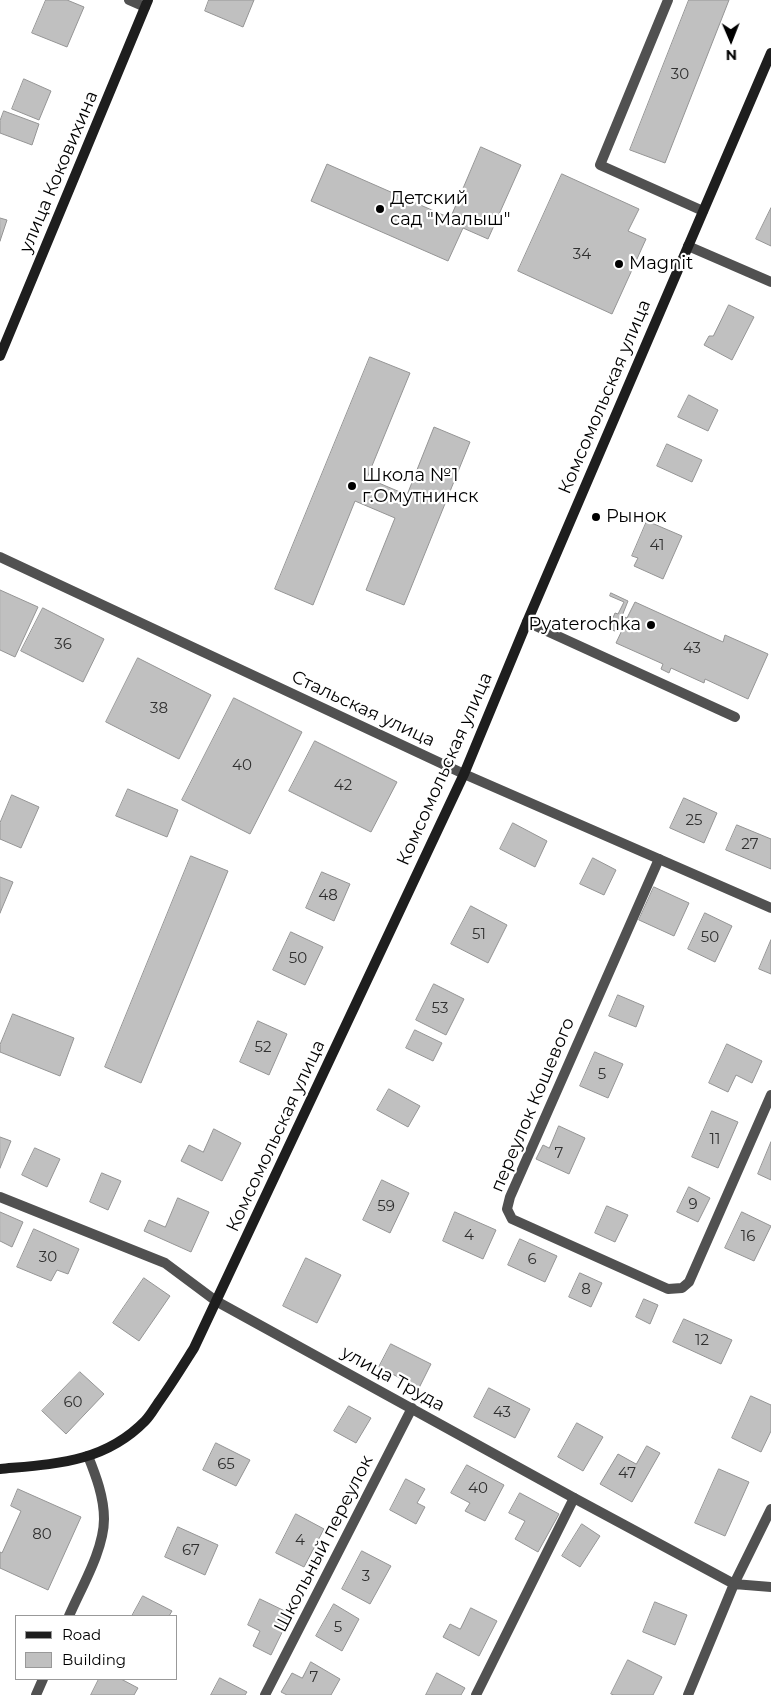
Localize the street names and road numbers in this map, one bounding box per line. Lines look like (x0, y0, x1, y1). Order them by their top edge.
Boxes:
street label: улица Коковихина (15, 88, 103, 256)
street label: Комсомольская улица (554, 297, 656, 497)
street label: Стальская улица (288, 666, 438, 752)
street label: Комсомольская улица (393, 669, 497, 869)
street label: переулок Кошевого (486, 1014, 580, 1196)
street label: Комсомольская улица (222, 1037, 330, 1235)
street label: улица Труда (337, 1342, 449, 1416)
street label: Школьный переулок (270, 1452, 378, 1636)

